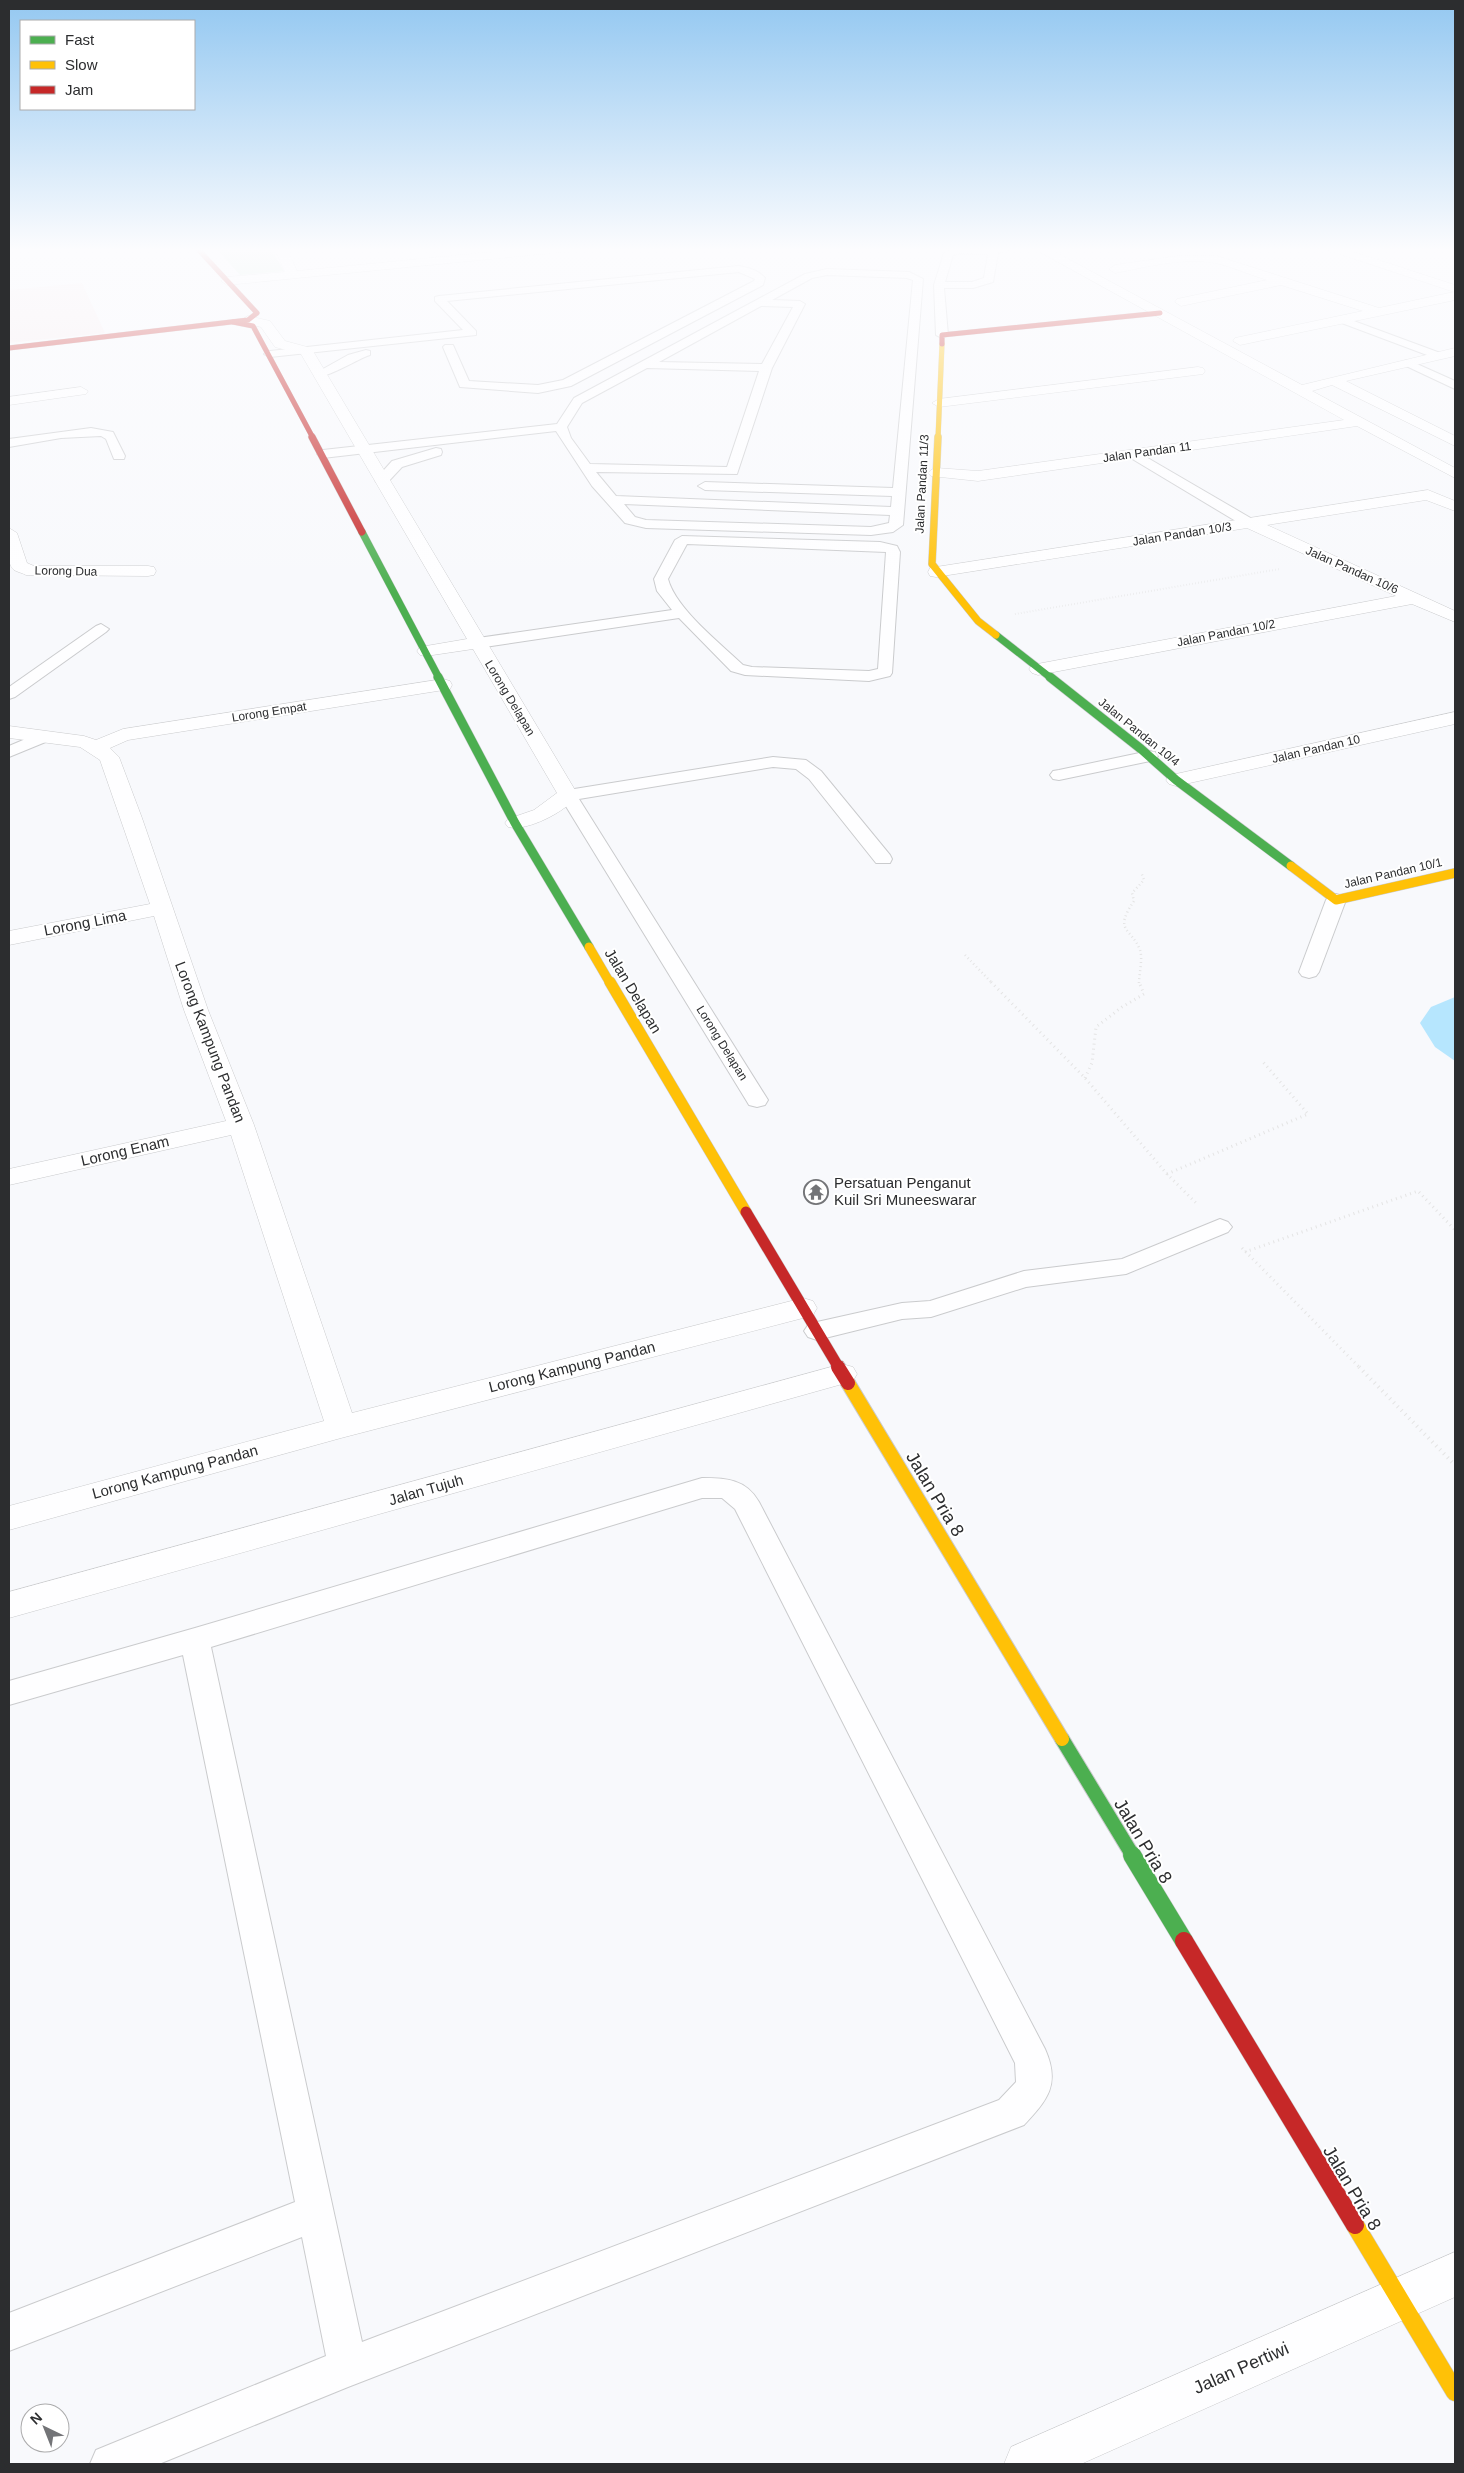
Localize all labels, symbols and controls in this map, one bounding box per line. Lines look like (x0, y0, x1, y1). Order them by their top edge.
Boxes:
legend (20, 20, 195, 110)
text: Fast (65, 31, 95, 48)
text: Slow (65, 56, 98, 73)
text: Jam (65, 81, 93, 98)
street label: Jalan Pandan 11/3 (912, 434, 932, 534)
street label: Jalan Pandan 11 (1102, 439, 1192, 465)
street label: Jalan Pandan 10/3 (1131, 519, 1233, 549)
street label: Jalan Pandan 10/6 (1303, 543, 1401, 597)
street label: Lorong Dua (35, 563, 98, 579)
street label: Jalan Pandan 10/2 (1176, 617, 1277, 649)
street label: Lorong Delapan (482, 658, 538, 738)
street label: Jalan Pandan 10/4 (1096, 695, 1183, 769)
street label: Lorong Empat (231, 699, 308, 725)
street label: Jalan Pandan 10 (1271, 732, 1362, 766)
street label: Jalan Pandan 10/1 (1343, 855, 1444, 891)
street label: Lorong Lima (42, 906, 128, 939)
street label: Jalan Delapan (601, 945, 665, 1036)
street label: Lorong Kampung Pandan (172, 959, 249, 1125)
street label: Lorong Delapan (693, 1003, 751, 1083)
street label: Lorong Enam (79, 1132, 171, 1169)
place label: Persatuan Penganut Kuil Sri Muneeswarar (834, 1174, 977, 1208)
temple icon: Persatuan Penganut Kuil Sri Muneeswarar (803, 1179, 829, 1205)
street label: Lorong Kampung Pandan (487, 1338, 657, 1395)
street label: Lorong Kampung Pandan (90, 1441, 260, 1502)
street label: Jalan Pria 8 (902, 1448, 968, 1540)
street label: Jalan Tujuh (387, 1471, 465, 1508)
street label: Jalan Pria 8 (1110, 1795, 1176, 1887)
street label: Jalan Pria 8 (1319, 2142, 1385, 2234)
street label: Jalan Pertiwi (1190, 2338, 1292, 2398)
north arrow (20, 2403, 70, 2453)
text: N (27, 2409, 45, 2428)

